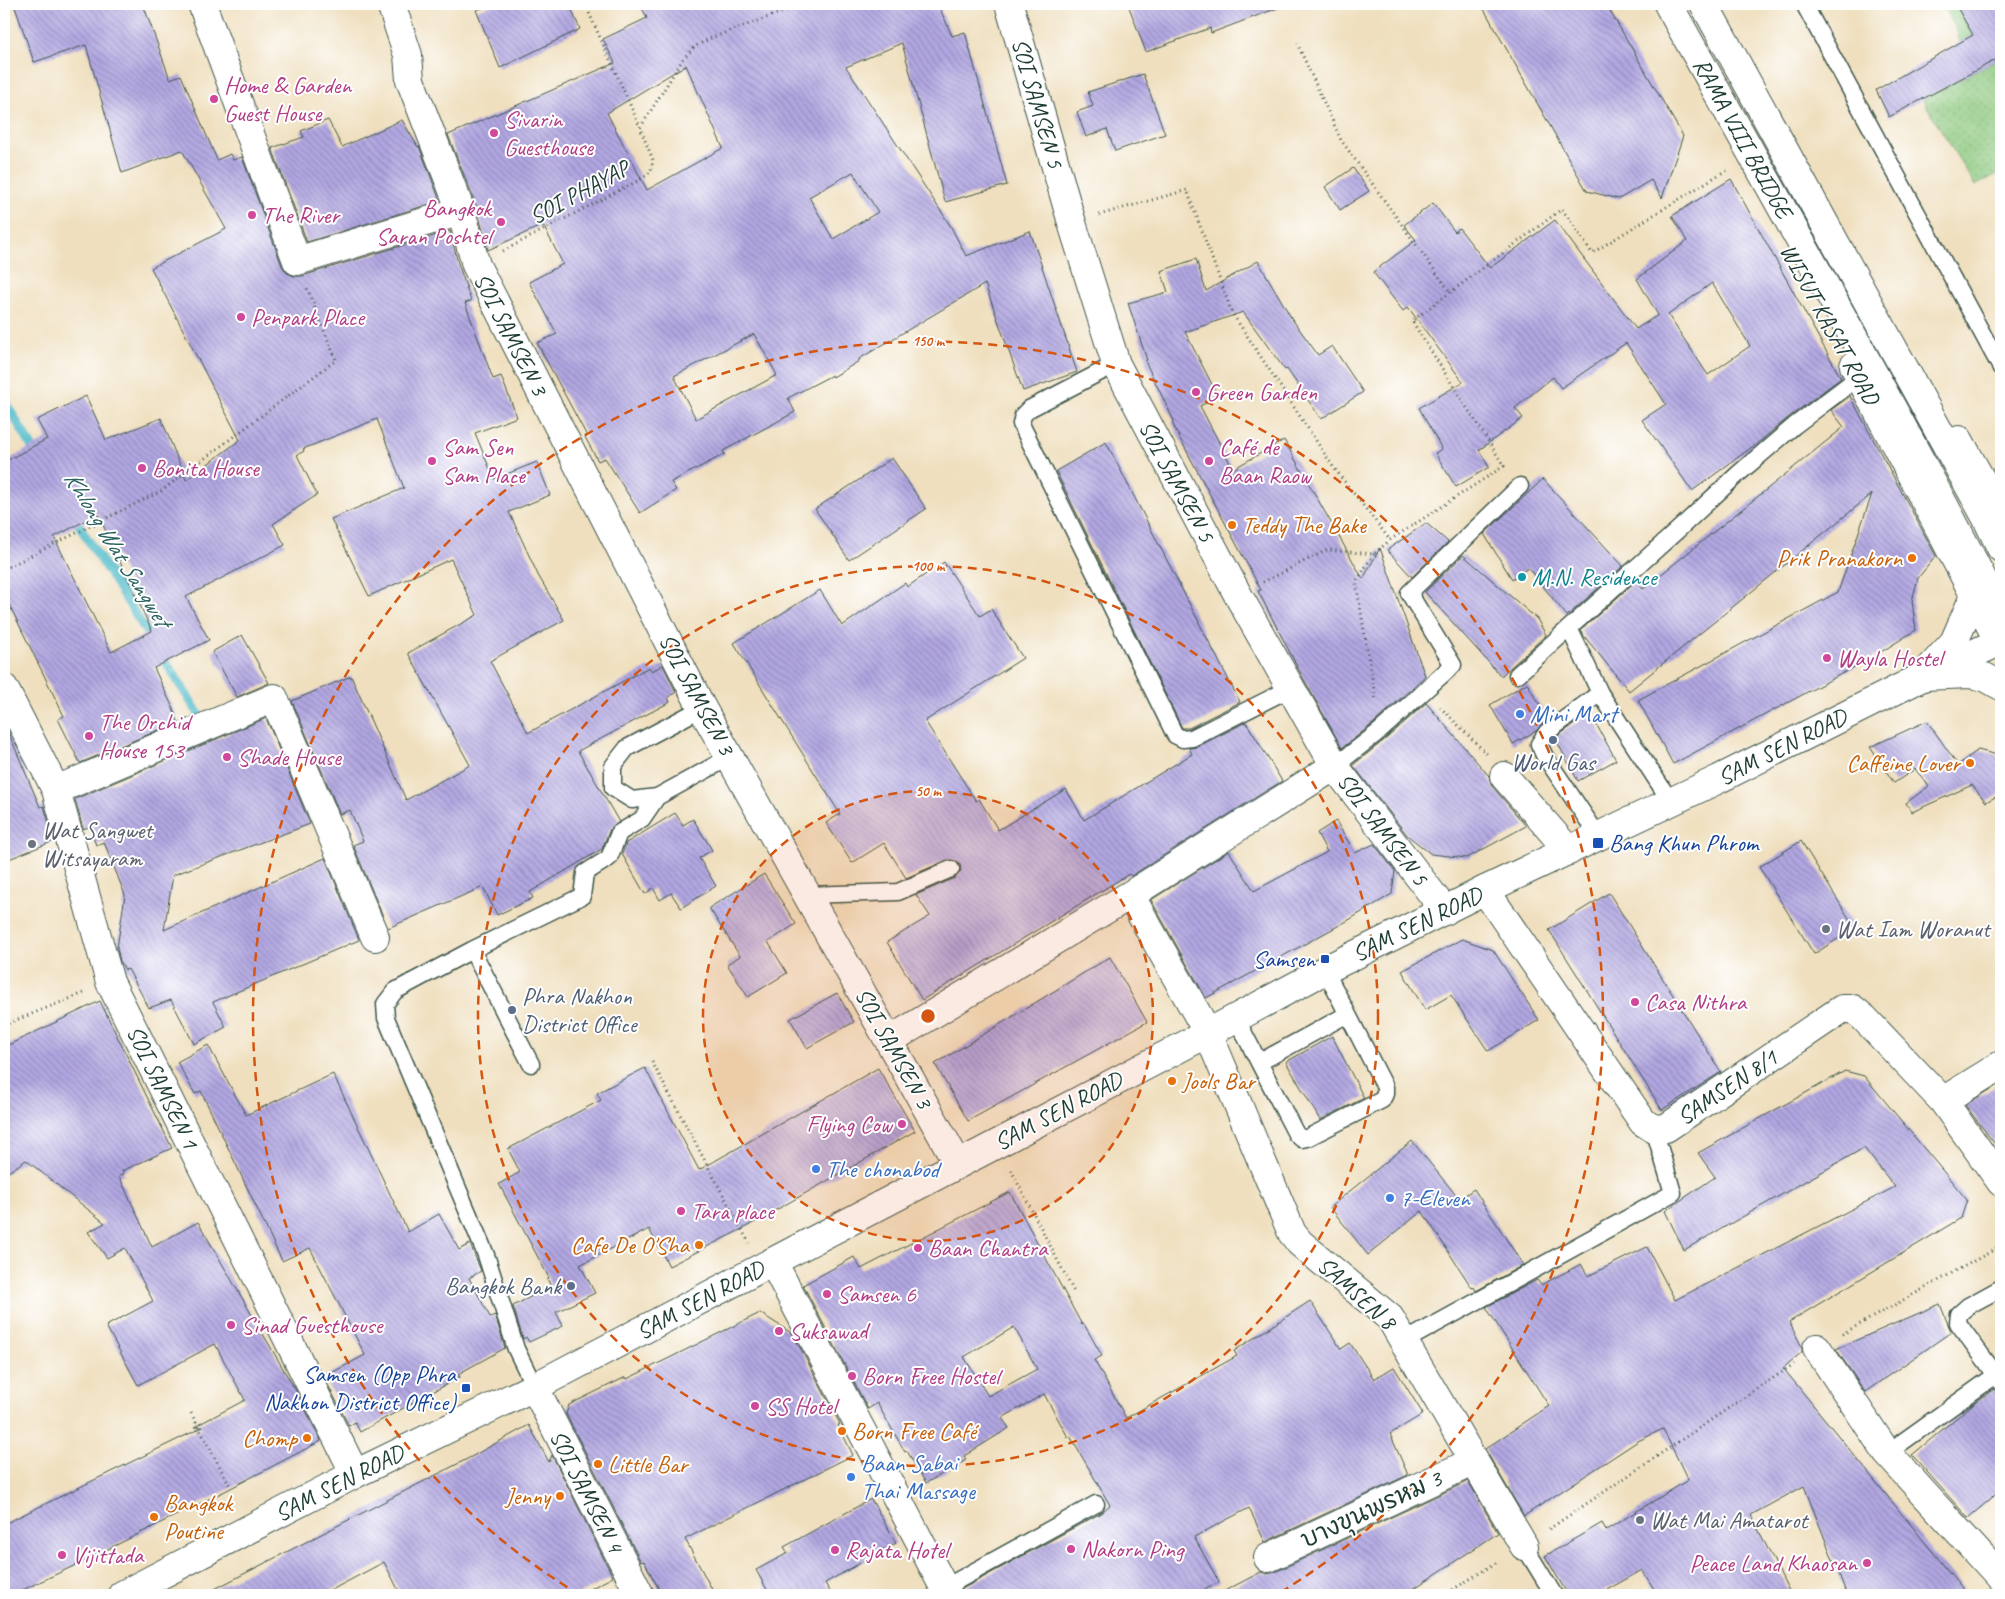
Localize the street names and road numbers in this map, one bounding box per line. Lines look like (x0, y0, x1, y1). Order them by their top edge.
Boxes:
street label: SOI SAMSEN 5 (1005, 35, 1071, 172)
street label: RAMA VIII BRIDGE (1687, 53, 1801, 226)
street label: SOI PHAYAP (524, 152, 636, 231)
street label: WISUT KASAT ROAD (1773, 238, 1888, 412)
street label: SOI SAMSEN 3 (467, 268, 556, 402)
street label: SOI SAMSEN 5 (1132, 415, 1222, 548)
street label: SOI SAMSEN 3 (652, 628, 743, 762)
street label: SAM SEN ROAD (1713, 701, 1853, 792)
street label: SOI SAMSEN 5 (1331, 767, 1436, 892)
street label: SAM SEN ROAD (1347, 879, 1489, 968)
street label: SOI SAMSEN 3 (849, 982, 941, 1115)
street label: SOI SAMSEN 1 (120, 1021, 206, 1155)
street label: SAMSEN 8/1 (1671, 1042, 1784, 1131)
street label: SAM SEN ROAD (989, 1064, 1129, 1157)
street label: SAMSEN 8 (1311, 1250, 1404, 1338)
street label: SAM SEN ROAD (631, 1253, 771, 1346)
street label: SOI SAMSEN 4 (543, 1425, 632, 1559)
street label: SAM SEN ROAD (270, 1437, 410, 1528)
street label: บางขุนพรหม 3 (1296, 1462, 1449, 1557)

